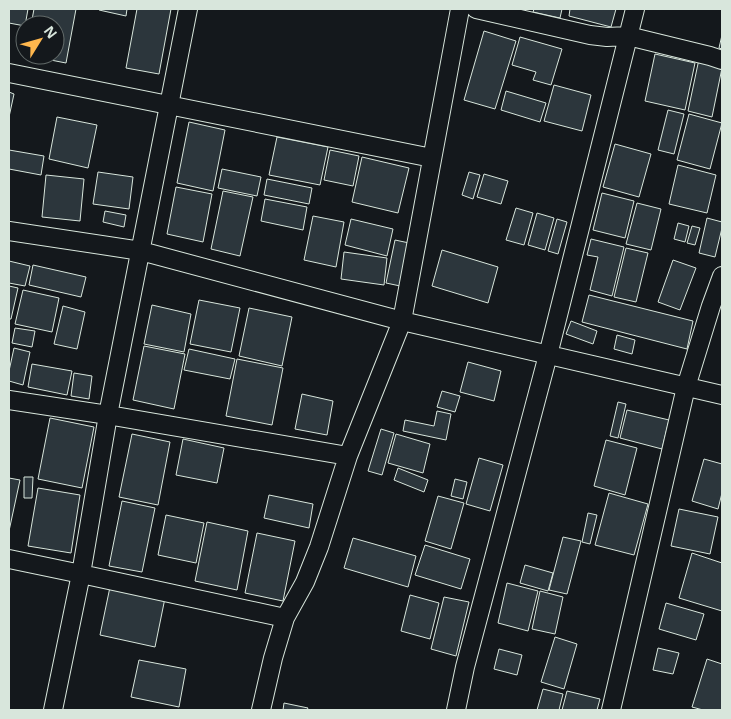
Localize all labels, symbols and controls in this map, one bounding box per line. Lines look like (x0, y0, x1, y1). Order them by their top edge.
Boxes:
north arrow (15, 15, 65, 65)
text: N (40, 22, 62, 42)

